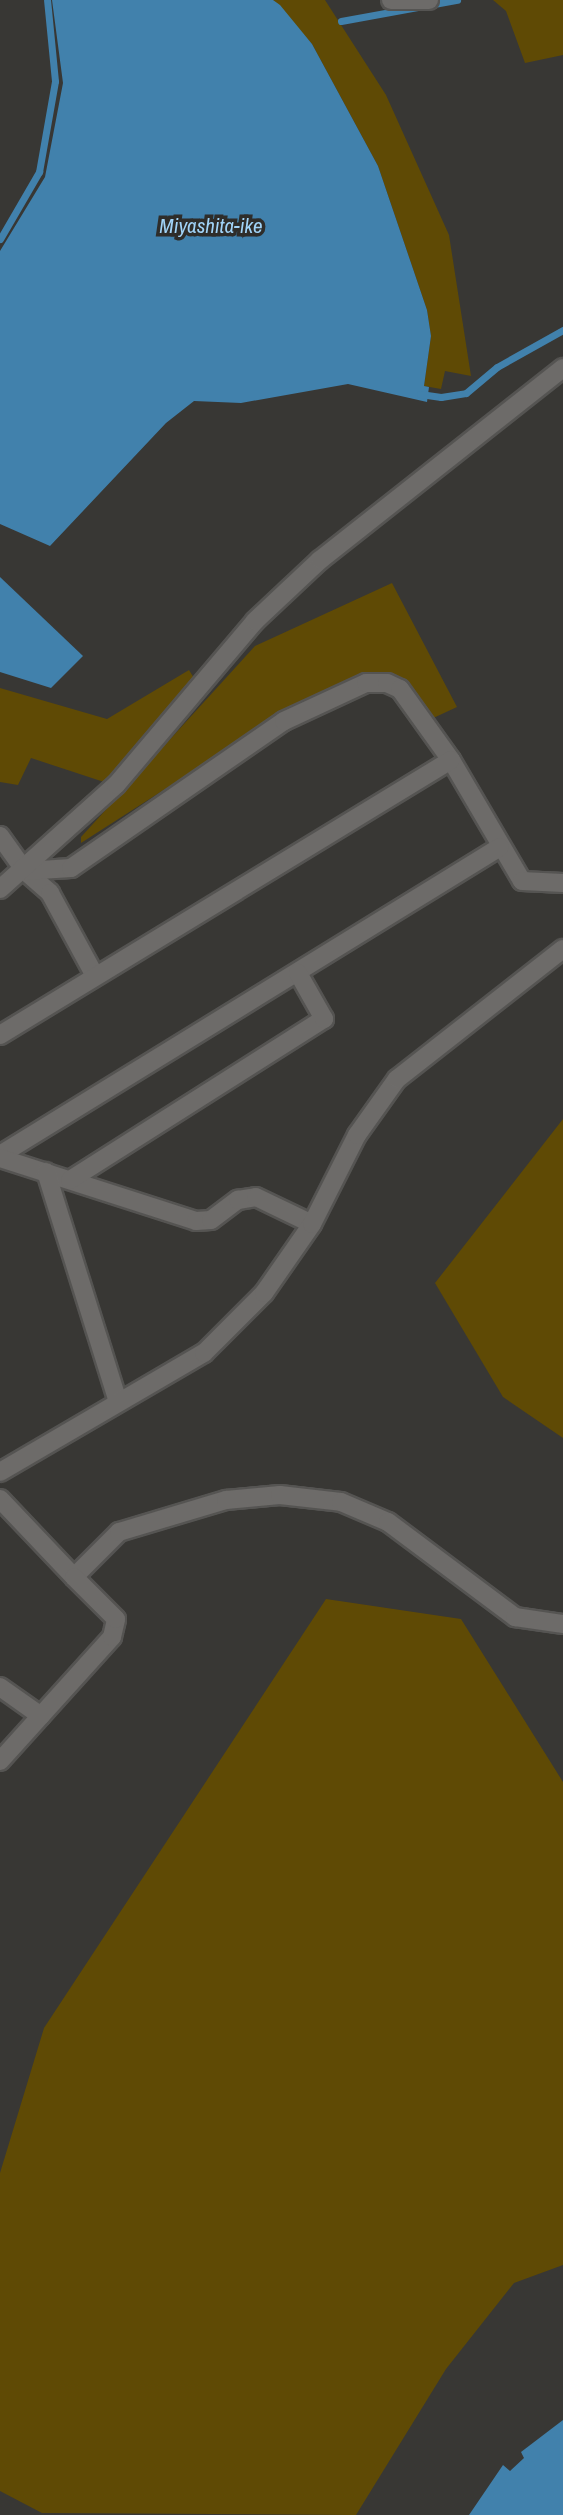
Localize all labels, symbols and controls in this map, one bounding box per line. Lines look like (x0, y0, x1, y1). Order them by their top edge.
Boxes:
water label: Miyashita-ike (159, 213, 263, 239)

